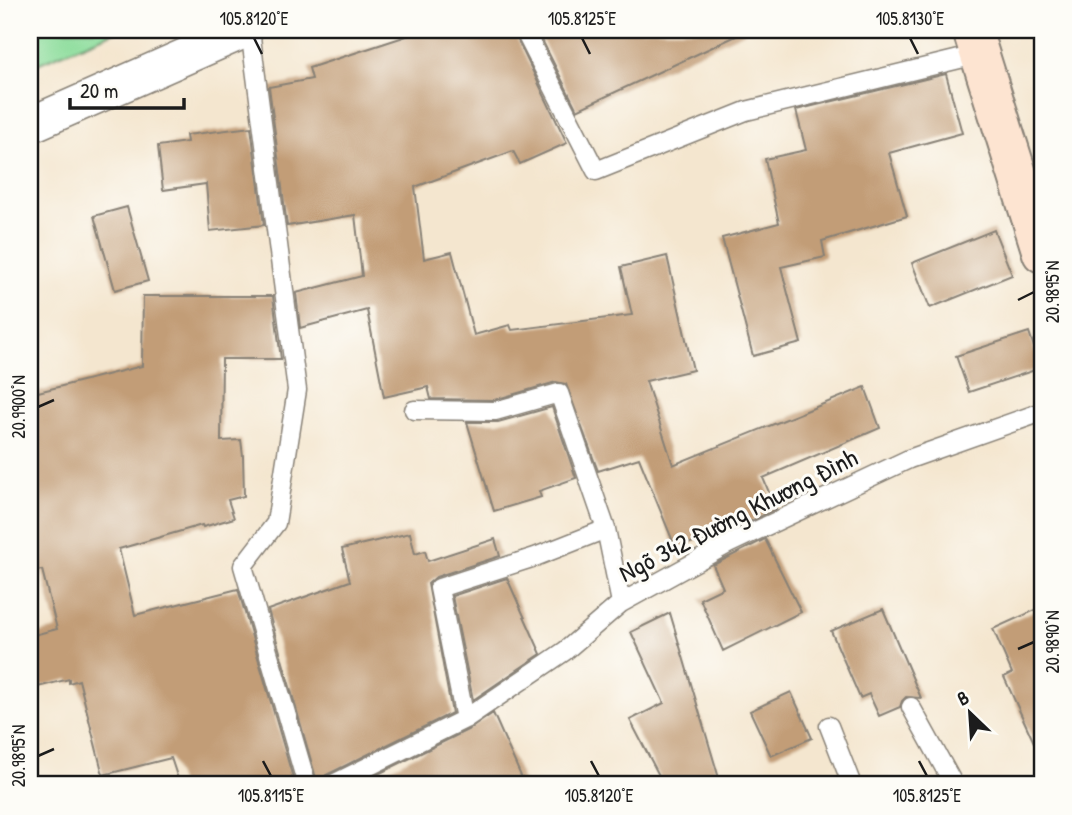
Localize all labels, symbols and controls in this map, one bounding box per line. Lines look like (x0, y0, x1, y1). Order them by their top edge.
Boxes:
text: 105.8120°E (219, 6, 289, 31)
text: 105.8125°E (548, 6, 616, 31)
text: 105.8130°E (876, 6, 944, 31)
scale bar (70, 66, 184, 110)
text: 20 m (80, 76, 118, 105)
text: 20.9895°N (1040, 261, 1065, 323)
text: 20.9900°N (6, 375, 31, 439)
street label: Ngõ 342 Đường Khương Đình (612, 439, 863, 590)
text: 20.9890°N (1040, 610, 1065, 674)
north arrow (936, 678, 1006, 748)
text: B (953, 684, 973, 711)
text: 20.9895°N (6, 725, 31, 787)
text: 105.8115°E (238, 783, 304, 808)
text: 105.8120°E (564, 783, 634, 808)
text: 105.8125°E (893, 783, 961, 808)

